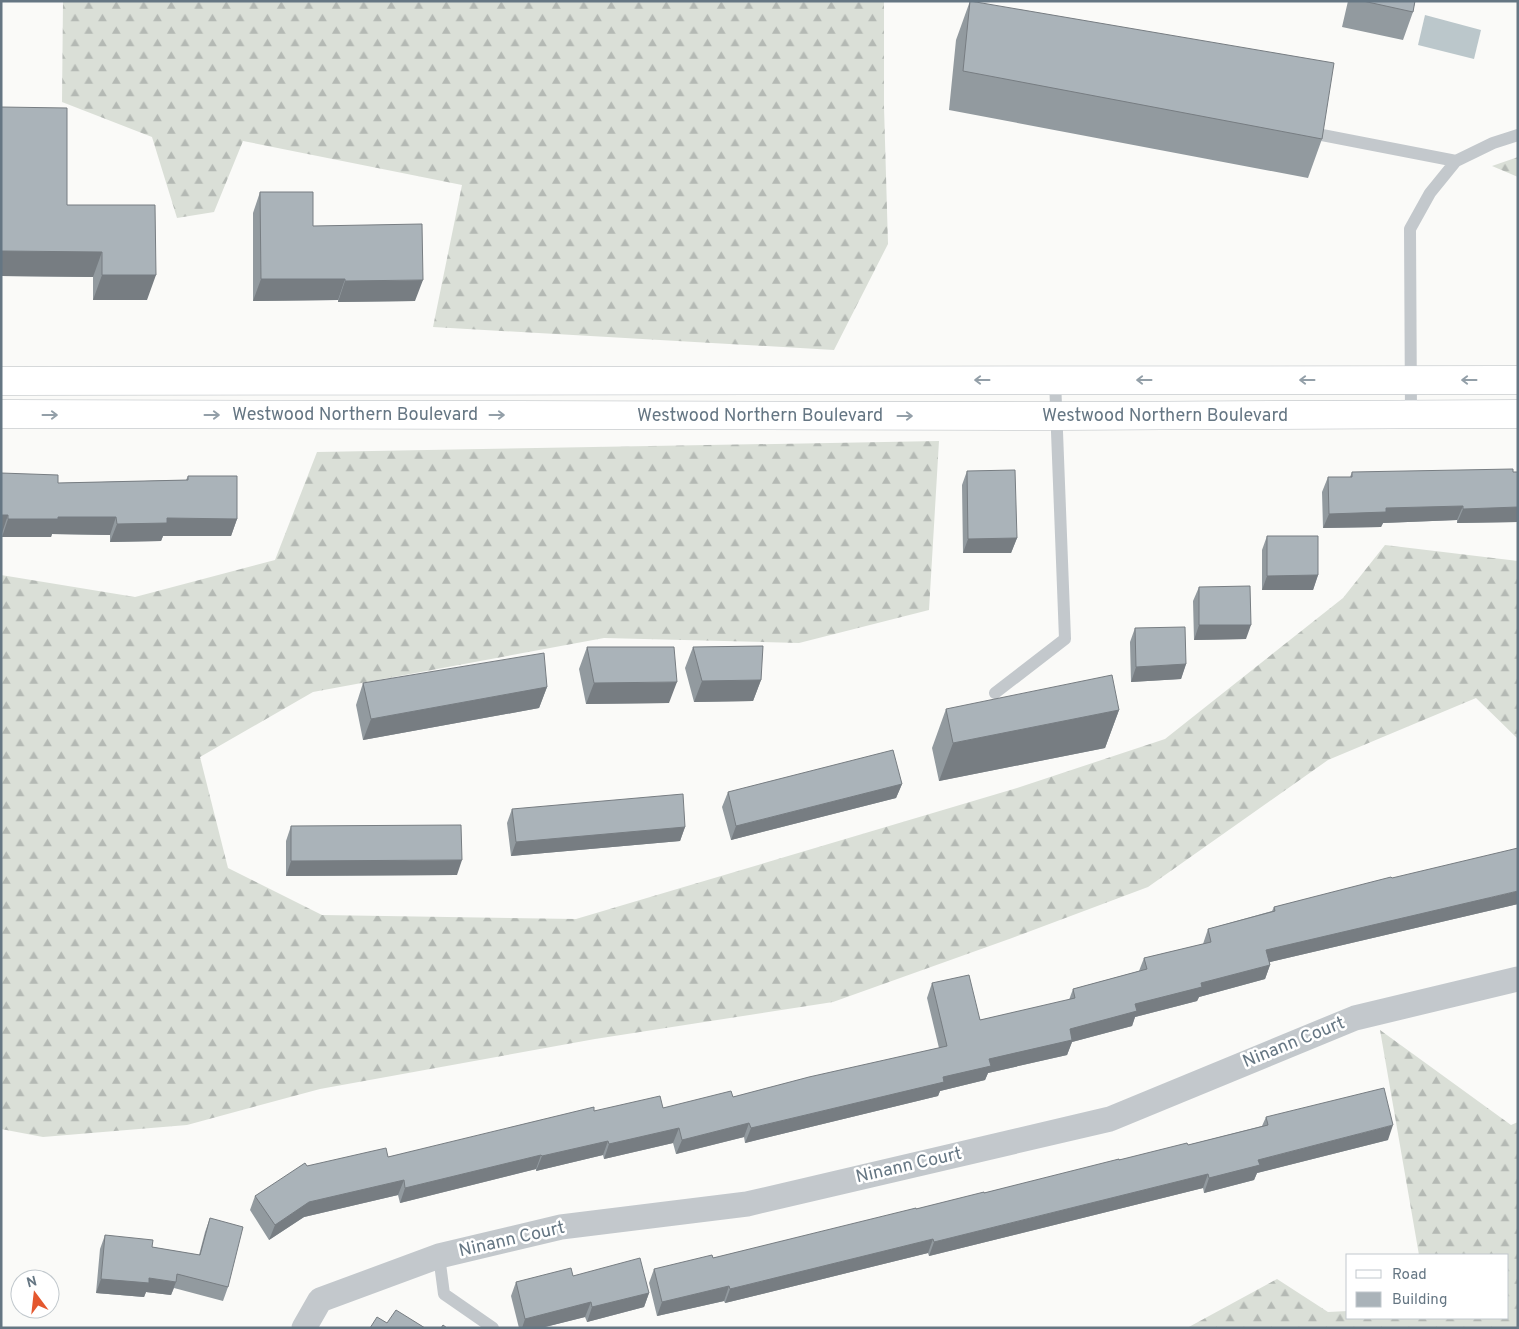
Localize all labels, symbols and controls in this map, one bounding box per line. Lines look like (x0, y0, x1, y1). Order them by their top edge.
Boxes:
one-way arrow (974, 375, 990, 385)
one-way arrow (1136, 375, 1152, 385)
one-way arrow (1299, 375, 1315, 385)
one-way arrow (1461, 375, 1478, 385)
street label: Westwood Northern Boulevard (232, 404, 478, 427)
street label: Westwood Northern Boulevard (637, 405, 883, 428)
street label: Westwood Northern Boulevard (1042, 405, 1288, 428)
one-way arrow (42, 410, 58, 420)
one-way arrow (204, 410, 220, 420)
one-way arrow (489, 410, 505, 420)
one-way arrow (896, 411, 913, 421)
street label: Ninann Court (1240, 1012, 1348, 1074)
street label: Ninann Court (854, 1143, 964, 1189)
street label: Ninann Court (457, 1217, 567, 1263)
legend (1346, 1254, 1509, 1319)
text: Road (1392, 1266, 1427, 1285)
north arrow (10, 1269, 60, 1319)
text: N (25, 1273, 39, 1292)
text: Building (1392, 1291, 1447, 1310)

